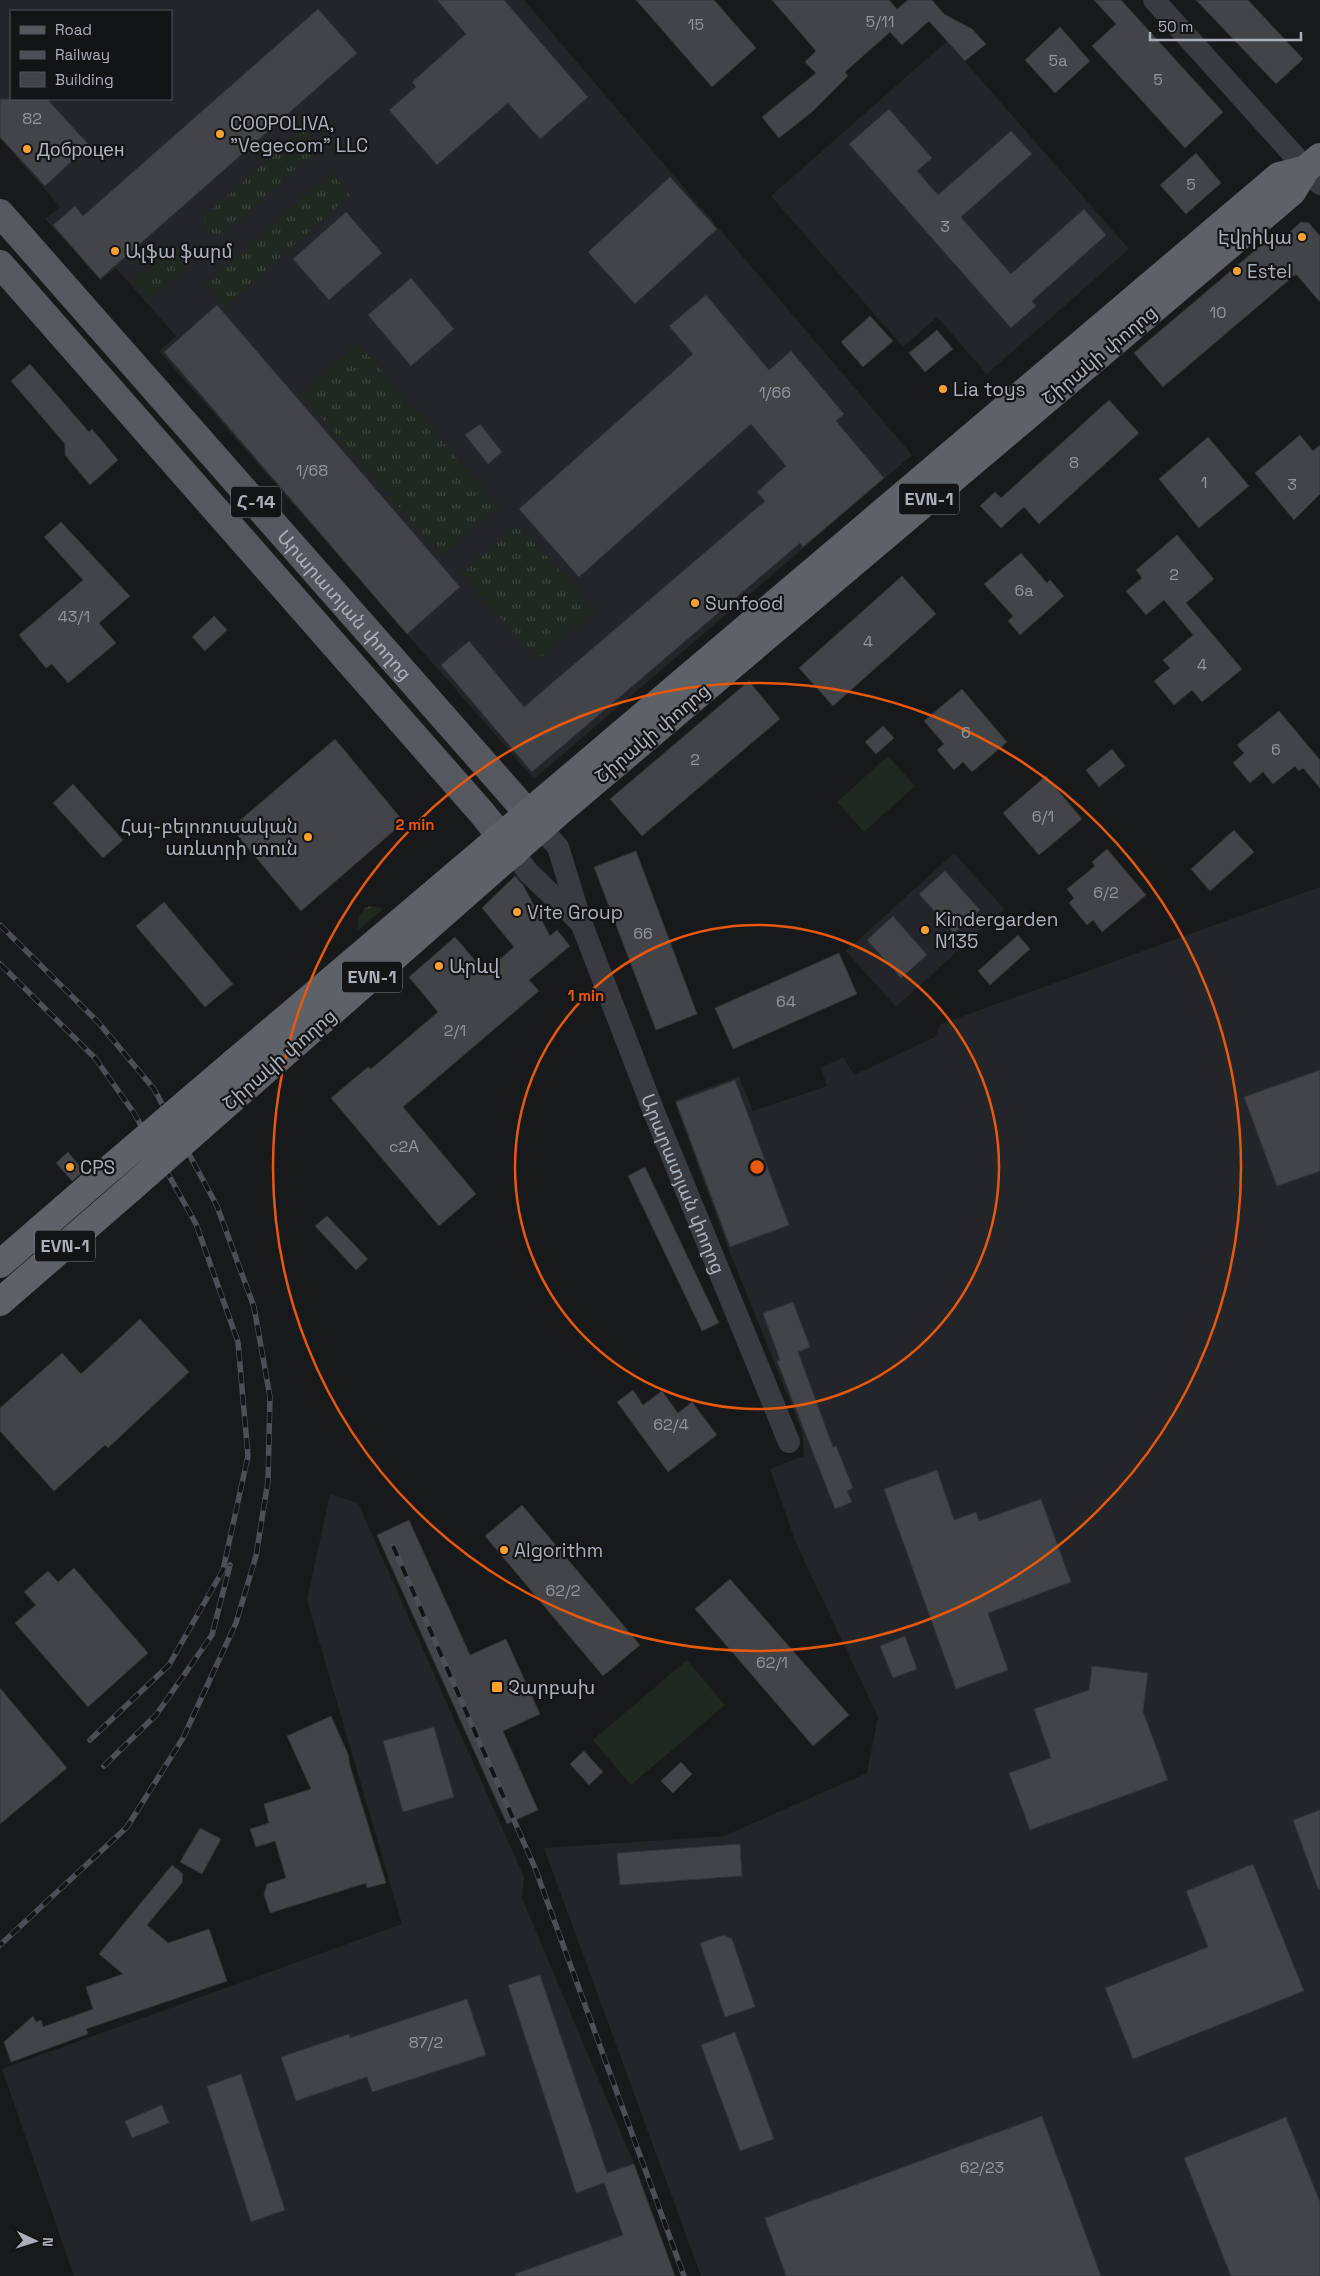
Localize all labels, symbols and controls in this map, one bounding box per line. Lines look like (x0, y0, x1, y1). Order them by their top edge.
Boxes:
legend (10, 10, 172, 100)
scale bar (1150, 10, 1301, 42)
house number: 5/11 (866, 11, 894, 32)
house number: 15 (688, 14, 704, 35)
text: 50 m (1158, 17, 1193, 36)
text: Road (55, 20, 92, 39)
text: Railway (55, 45, 110, 64)
house number: 5a (1049, 50, 1067, 71)
house number: 5 (1153, 69, 1163, 90)
text: Building (55, 70, 114, 89)
house number: 82 (22, 108, 42, 129)
place label: COOPOLIVA, "Vegecom" LLC (230, 111, 368, 158)
marker: COOPOLIVA, "Vegecom" LLC (214, 128, 226, 140)
place label: Доброцен (37, 137, 124, 162)
marker: Доброцен (21, 143, 33, 155)
house number: 5 (1186, 174, 1196, 195)
house number: 3 (940, 216, 950, 237)
place label: Էվրիկա (1218, 225, 1292, 250)
marker: Էվրիկա (1296, 231, 1308, 243)
place label: Ալֆա ֆարմ (125, 239, 233, 264)
marker: Ալֆա ֆարմ (109, 245, 121, 257)
place label: Estel (1247, 259, 1292, 284)
marker: Estel (1231, 265, 1243, 277)
street label: Շիրակի փողոց (1037, 300, 1162, 411)
house number: 10 (1210, 302, 1226, 323)
place label: Lia toys (953, 377, 1026, 402)
house number: 1/66 (759, 382, 791, 403)
marker: Lia toys (937, 383, 949, 395)
house number: 8 (1069, 452, 1079, 473)
house number: 1/68 (296, 460, 328, 481)
house number: 1 (1201, 472, 1207, 493)
house number: 3 (1287, 474, 1297, 495)
road number: EVN-1 (899, 484, 959, 514)
road number: Հ-14 (231, 487, 281, 518)
street label: Արարատյան փողոց (271, 525, 417, 686)
house number: 2 (1169, 564, 1179, 585)
house number: 6a (1015, 580, 1034, 601)
place label: Sunfood (705, 591, 783, 616)
marker: Sunfood (689, 597, 701, 609)
house number: 43/1 (58, 606, 90, 627)
house number: 4 (863, 631, 873, 652)
house number: 4 (1197, 654, 1207, 675)
street label: Շիրակի փողոց (590, 678, 715, 789)
house number: 6 (961, 722, 971, 743)
house number: 6 (1271, 739, 1281, 760)
house number: 2 (690, 749, 700, 770)
house number: 6/1 (1032, 806, 1054, 827)
place label: Հայ-բելոռուսական առևտրի տուն (120, 814, 298, 861)
text: 2 min (396, 815, 434, 834)
marker: Հայ-բելոռուսական առևտրի տուն (302, 831, 314, 843)
house number: 6/2 (1093, 882, 1119, 903)
place label: Vite Group (527, 900, 623, 925)
marker: Vite Group (511, 906, 523, 918)
place label: Kindergarden N135 (935, 907, 1058, 954)
house number: 66 (633, 923, 653, 944)
marker: Kindergarden N135 (919, 924, 931, 936)
place label: Արևվ (449, 954, 500, 979)
marker: Արևվ (433, 960, 445, 972)
road number: EVN-1 (342, 962, 402, 992)
text: 1 min (568, 986, 604, 1005)
house number: 64 (776, 991, 796, 1012)
street label: Շիրակի փողոց (217, 1003, 341, 1116)
house number: 2/1 (444, 1020, 466, 1041)
street label: Արարատյան փողոց (635, 1090, 731, 1278)
house number: c2А (389, 1136, 419, 1157)
place label: CPS (80, 1155, 115, 1180)
centre of rings (748, 1158, 766, 1176)
marker: CPS (64, 1161, 76, 1173)
road number: EVN-1 (35, 1230, 95, 1262)
house number: 62/4 (653, 1414, 689, 1435)
place label: Algorithm (514, 1538, 603, 1563)
marker: Algorithm (498, 1544, 510, 1556)
house number: 62/2 (546, 1580, 580, 1601)
house number: 62/1 (756, 1652, 788, 1673)
place label: Չարբախ (508, 1675, 595, 1700)
marker: Չարբախ (490, 1680, 504, 1694)
house number: 87/2 (409, 2032, 443, 2053)
house number: 62/23 (960, 2157, 1004, 2178)
north arrow (10, 2216, 60, 2266)
text: N (39, 2237, 57, 2247)

